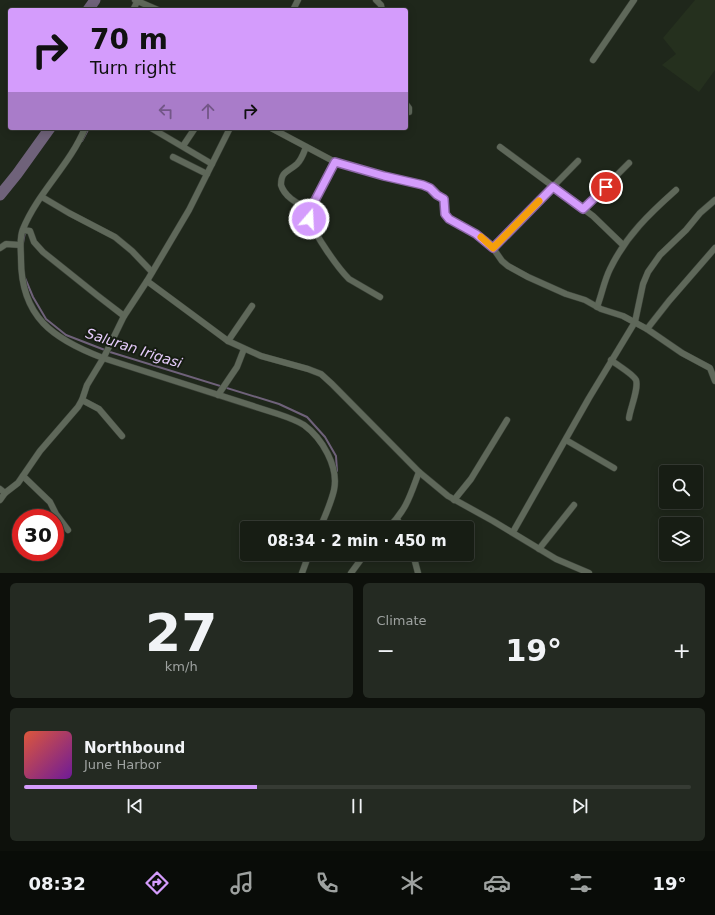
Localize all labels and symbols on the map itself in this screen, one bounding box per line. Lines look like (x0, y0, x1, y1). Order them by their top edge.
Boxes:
pin (589, 170, 623, 204)
position arrow (288, 198, 330, 240)
water label: Saluran Irigasi (84, 325, 184, 371)
speed limit sign: 30 (12, 509, 64, 561)

